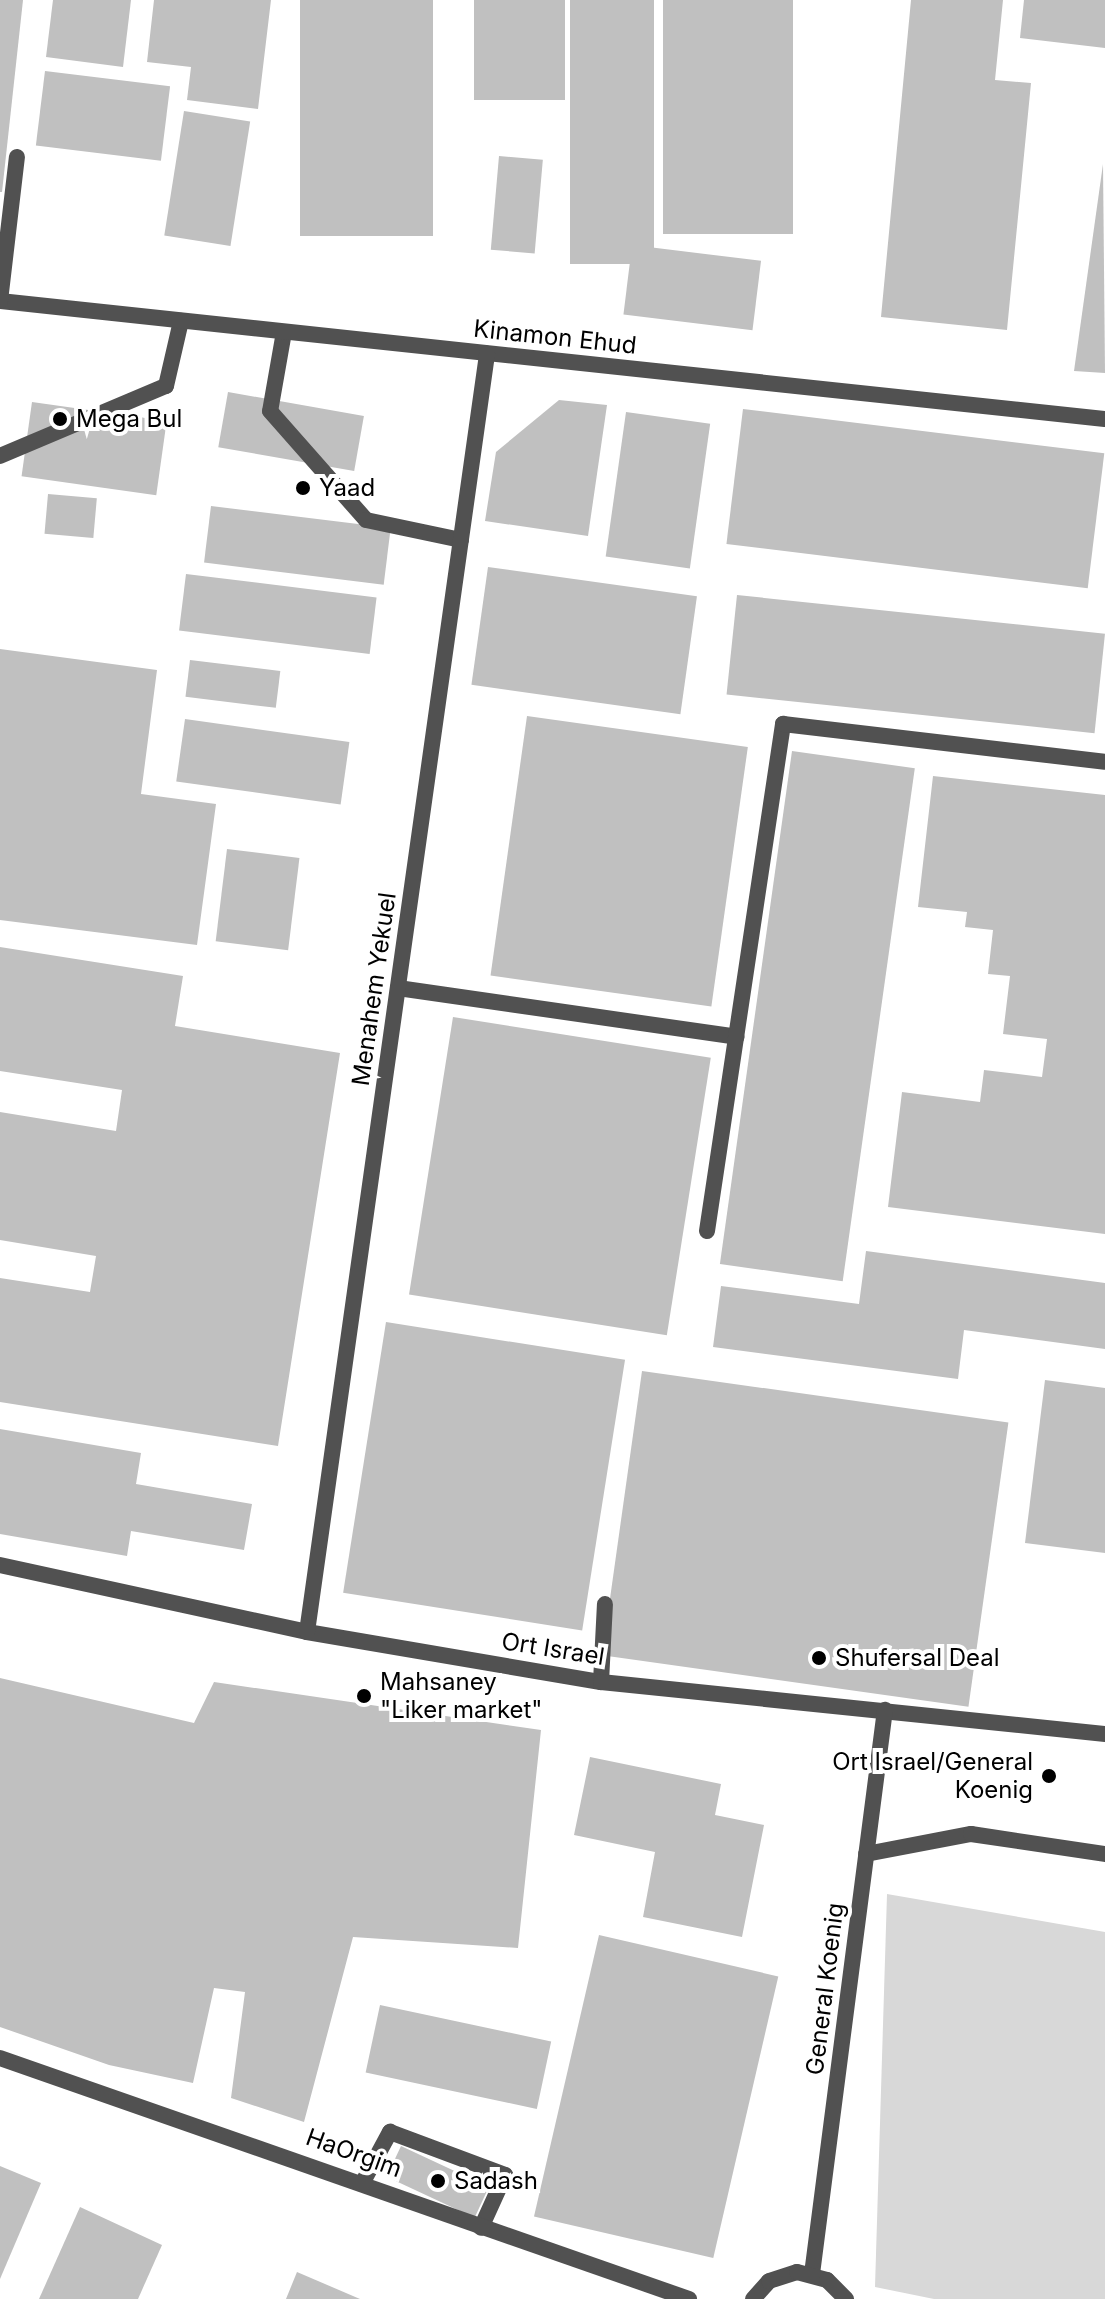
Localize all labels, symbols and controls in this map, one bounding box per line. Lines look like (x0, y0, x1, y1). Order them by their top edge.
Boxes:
street label: Kinamon Ehud (472, 314, 638, 360)
place label: Mega Bul (76, 405, 182, 433)
marker: Mega Bul (51, 410, 69, 428)
place label: Yaad (319, 474, 375, 502)
marker: Yaad (294, 479, 312, 497)
street label: Menahem Yekuel (346, 890, 402, 1088)
street label: Ort Israel (499, 1627, 607, 1671)
place label: Shufersal Deal (835, 1644, 1000, 1672)
marker: Shufersal Deal (810, 1649, 828, 1667)
place label: Mahsaney "Liker market" (380, 1668, 543, 1724)
marker: Mahsaney "Liker market" (355, 1687, 373, 1705)
place label: Ort Israel/General Koenig (832, 1748, 1033, 1804)
marker: Ort Israel/General Koenig (1040, 1767, 1058, 1785)
street label: General Koenig (800, 1901, 850, 2077)
street label: HaOrgim (302, 2122, 406, 2184)
place label: Sadash (454, 2167, 538, 2195)
marker: Sadash (429, 2172, 447, 2190)

